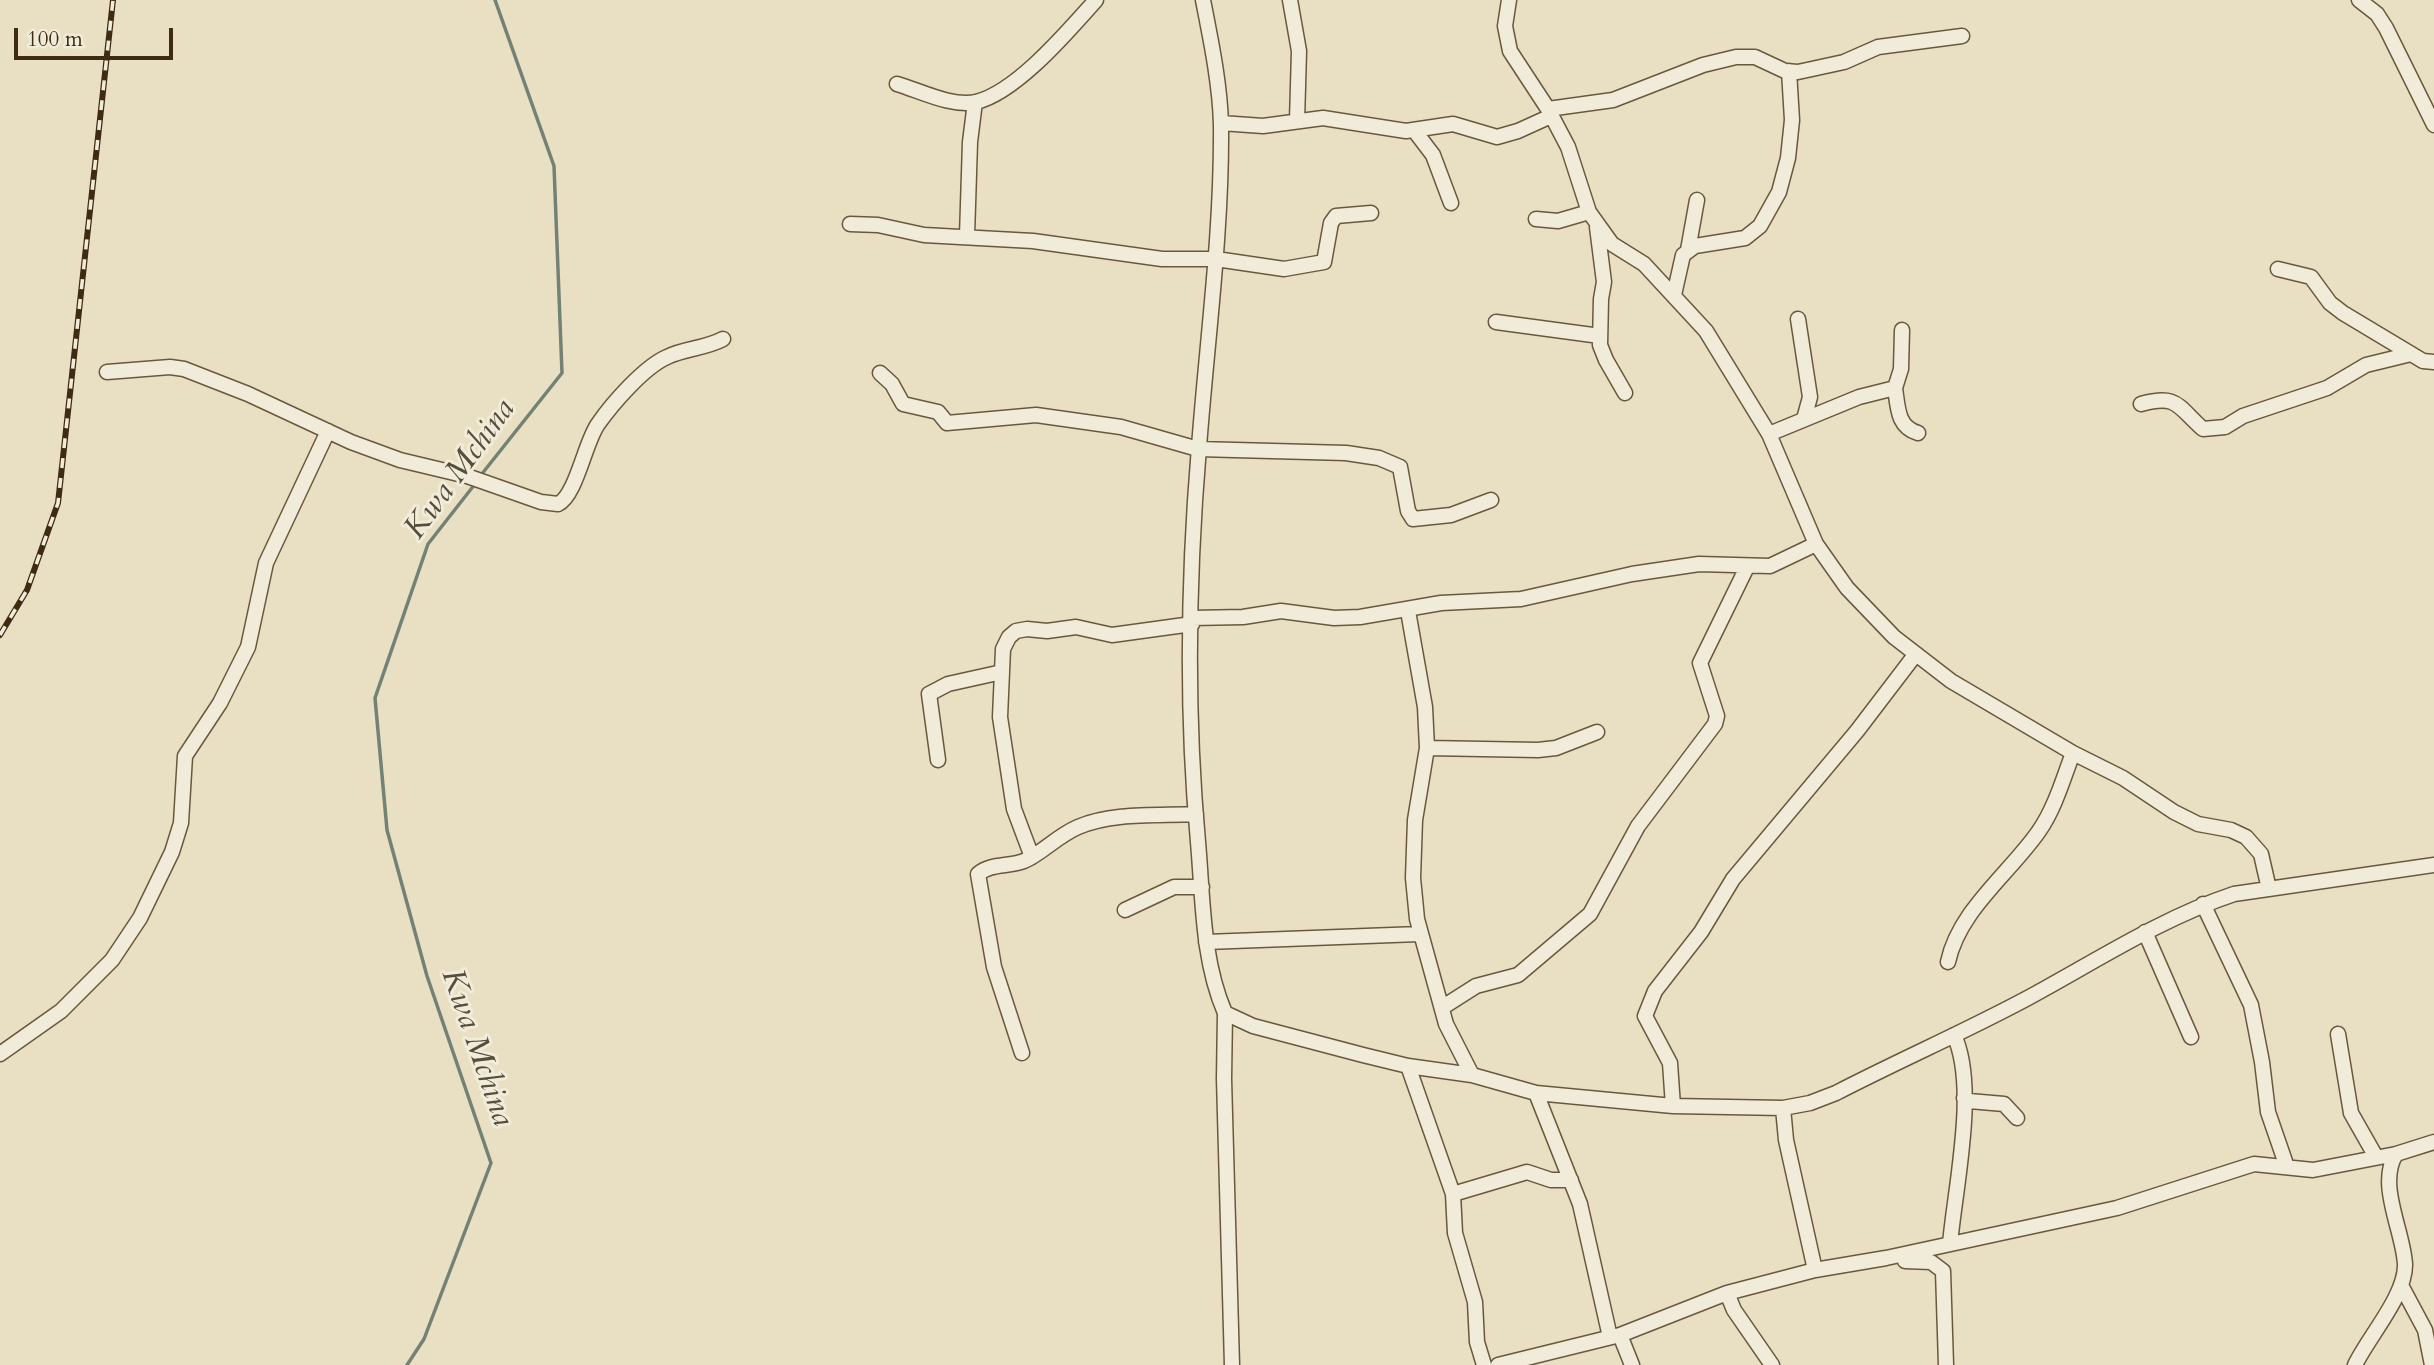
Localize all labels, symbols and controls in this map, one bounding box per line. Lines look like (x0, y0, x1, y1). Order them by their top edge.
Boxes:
scale bar (18, 14, 177, 58)
text: 100 m (27, 25, 83, 54)
water label: Kwa Mchina (397, 392, 525, 548)
water label: Kwa Mchina (431, 964, 521, 1132)

